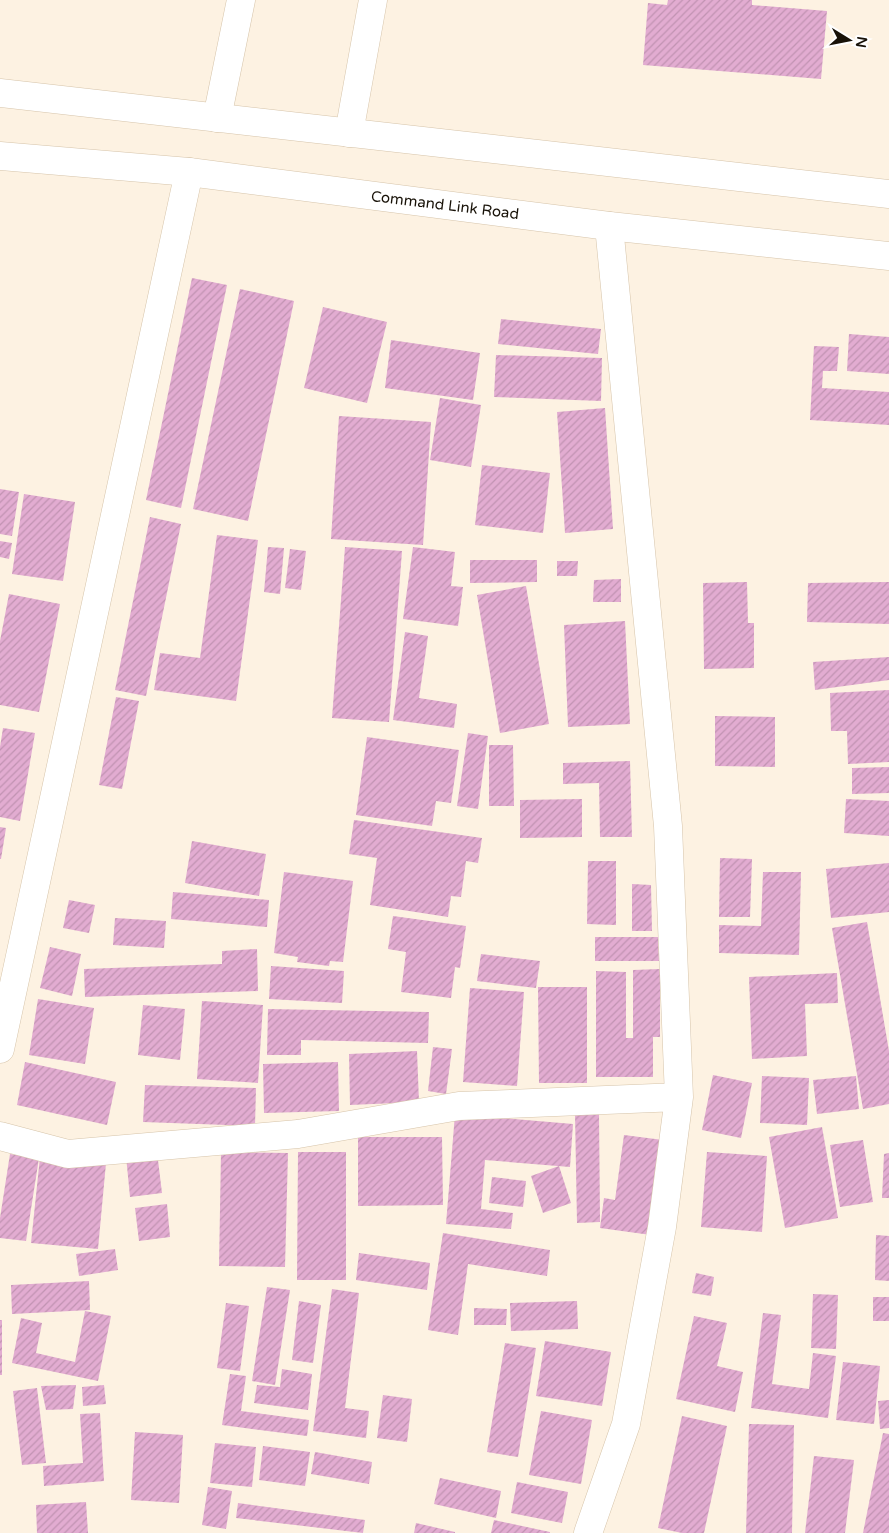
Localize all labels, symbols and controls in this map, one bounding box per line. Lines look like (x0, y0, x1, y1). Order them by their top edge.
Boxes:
north arrow (824, 15, 874, 65)
text: N (852, 35, 871, 49)
street label: Command Link Road (370, 187, 520, 223)

